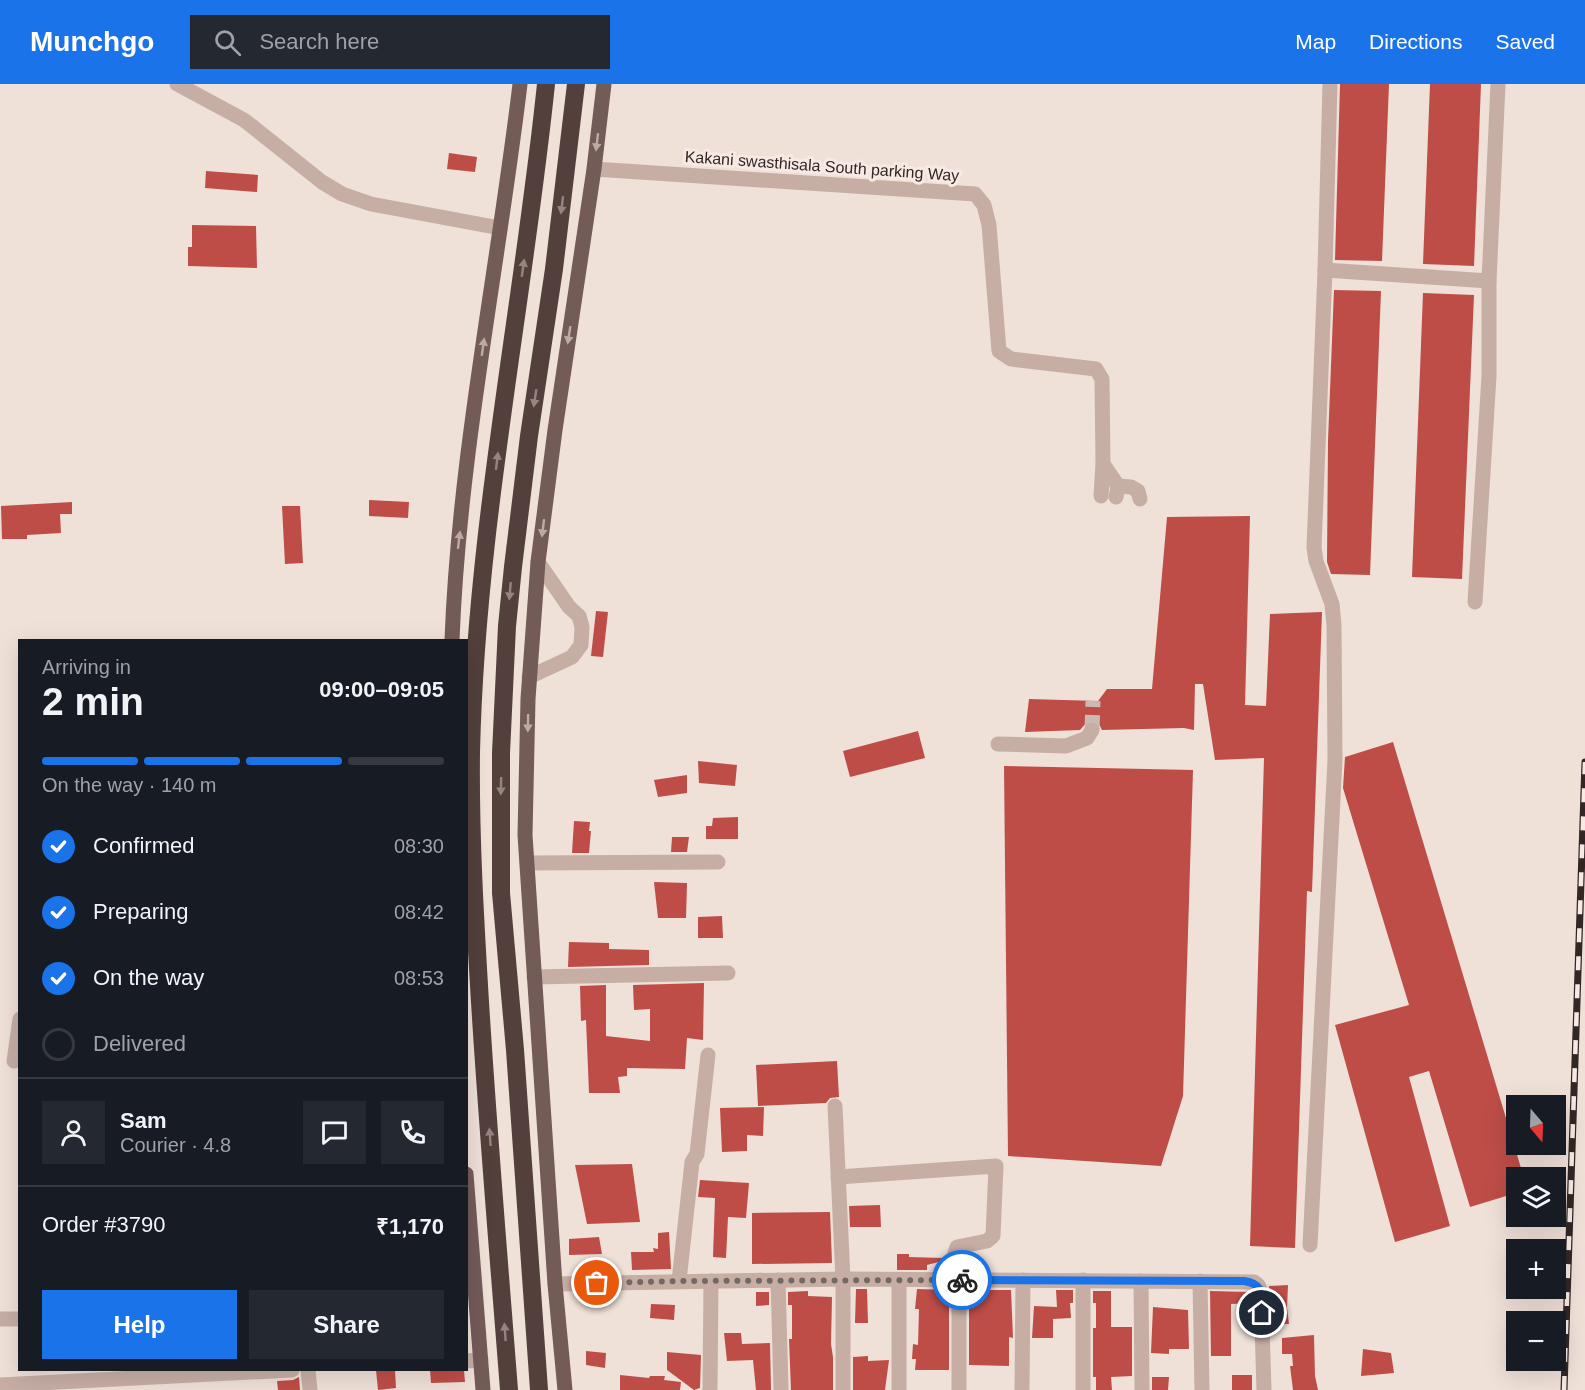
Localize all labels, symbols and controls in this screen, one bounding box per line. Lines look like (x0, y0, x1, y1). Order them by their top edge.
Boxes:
search box (190, 15, 610, 69)
text: Munchgo (30, 26, 154, 57)
icon: search (211, 26, 244, 59)
text: Search here (259, 29, 379, 54)
text: Map (1295, 30, 1336, 53)
text: Directions (1369, 30, 1462, 53)
text: Saved (1495, 30, 1555, 53)
one-way arrow (592, 133, 602, 152)
street label: Kakani swasthisala South parking Way (684, 148, 960, 184)
one-way arrow (558, 195, 567, 214)
one-way arrow (518, 258, 527, 277)
one-way arrow (565, 326, 574, 345)
one-way arrow (478, 337, 487, 356)
one-way arrow (530, 388, 539, 407)
one-way arrow (492, 452, 502, 471)
one-way arrow (538, 519, 547, 538)
one-way arrow (454, 531, 464, 550)
one-way arrow (505, 582, 515, 601)
text: Arriving in (42, 656, 131, 678)
text: 09:00–09:05 (319, 677, 444, 702)
text: 2 min (42, 680, 144, 723)
one-way arrow (523, 713, 532, 732)
text: On the way · 140 m (42, 774, 217, 796)
one-way arrow (496, 776, 505, 795)
icon: check (42, 830, 75, 863)
text: Confirmed (93, 833, 194, 858)
text: 08:30 (394, 835, 444, 857)
icon: check (42, 896, 75, 929)
text: Preparing (93, 899, 188, 924)
text: 08:42 (394, 901, 444, 923)
icon: check (42, 962, 75, 995)
text: On the way (93, 965, 204, 990)
text: 08:53 (394, 967, 444, 989)
text: Delivered (93, 1031, 186, 1056)
north arrow (1506, 1095, 1566, 1155)
map controls (1506, 1095, 1566, 1371)
button: person (42, 1101, 105, 1164)
button: chat (303, 1101, 366, 1164)
button: phone (381, 1101, 444, 1164)
text: Sam (120, 1108, 166, 1133)
one-way arrow (485, 1128, 495, 1147)
text: Courier · 4.8 (120, 1134, 231, 1156)
button: layers (1506, 1167, 1566, 1227)
text: Order #3790 (42, 1212, 166, 1237)
text: ₹1,170 (376, 1214, 444, 1239)
button: + (1506, 1239, 1566, 1299)
courier (932, 1250, 992, 1310)
pin (571, 1257, 622, 1308)
icon: bike (946, 1264, 979, 1297)
icon: bag (580, 1266, 613, 1299)
pin (1236, 1287, 1287, 1338)
button: Help (42, 1290, 237, 1359)
button: Share (249, 1290, 444, 1359)
icon: home (1245, 1296, 1278, 1329)
button: − (1506, 1311, 1566, 1371)
one-way arrow (500, 1322, 509, 1341)

